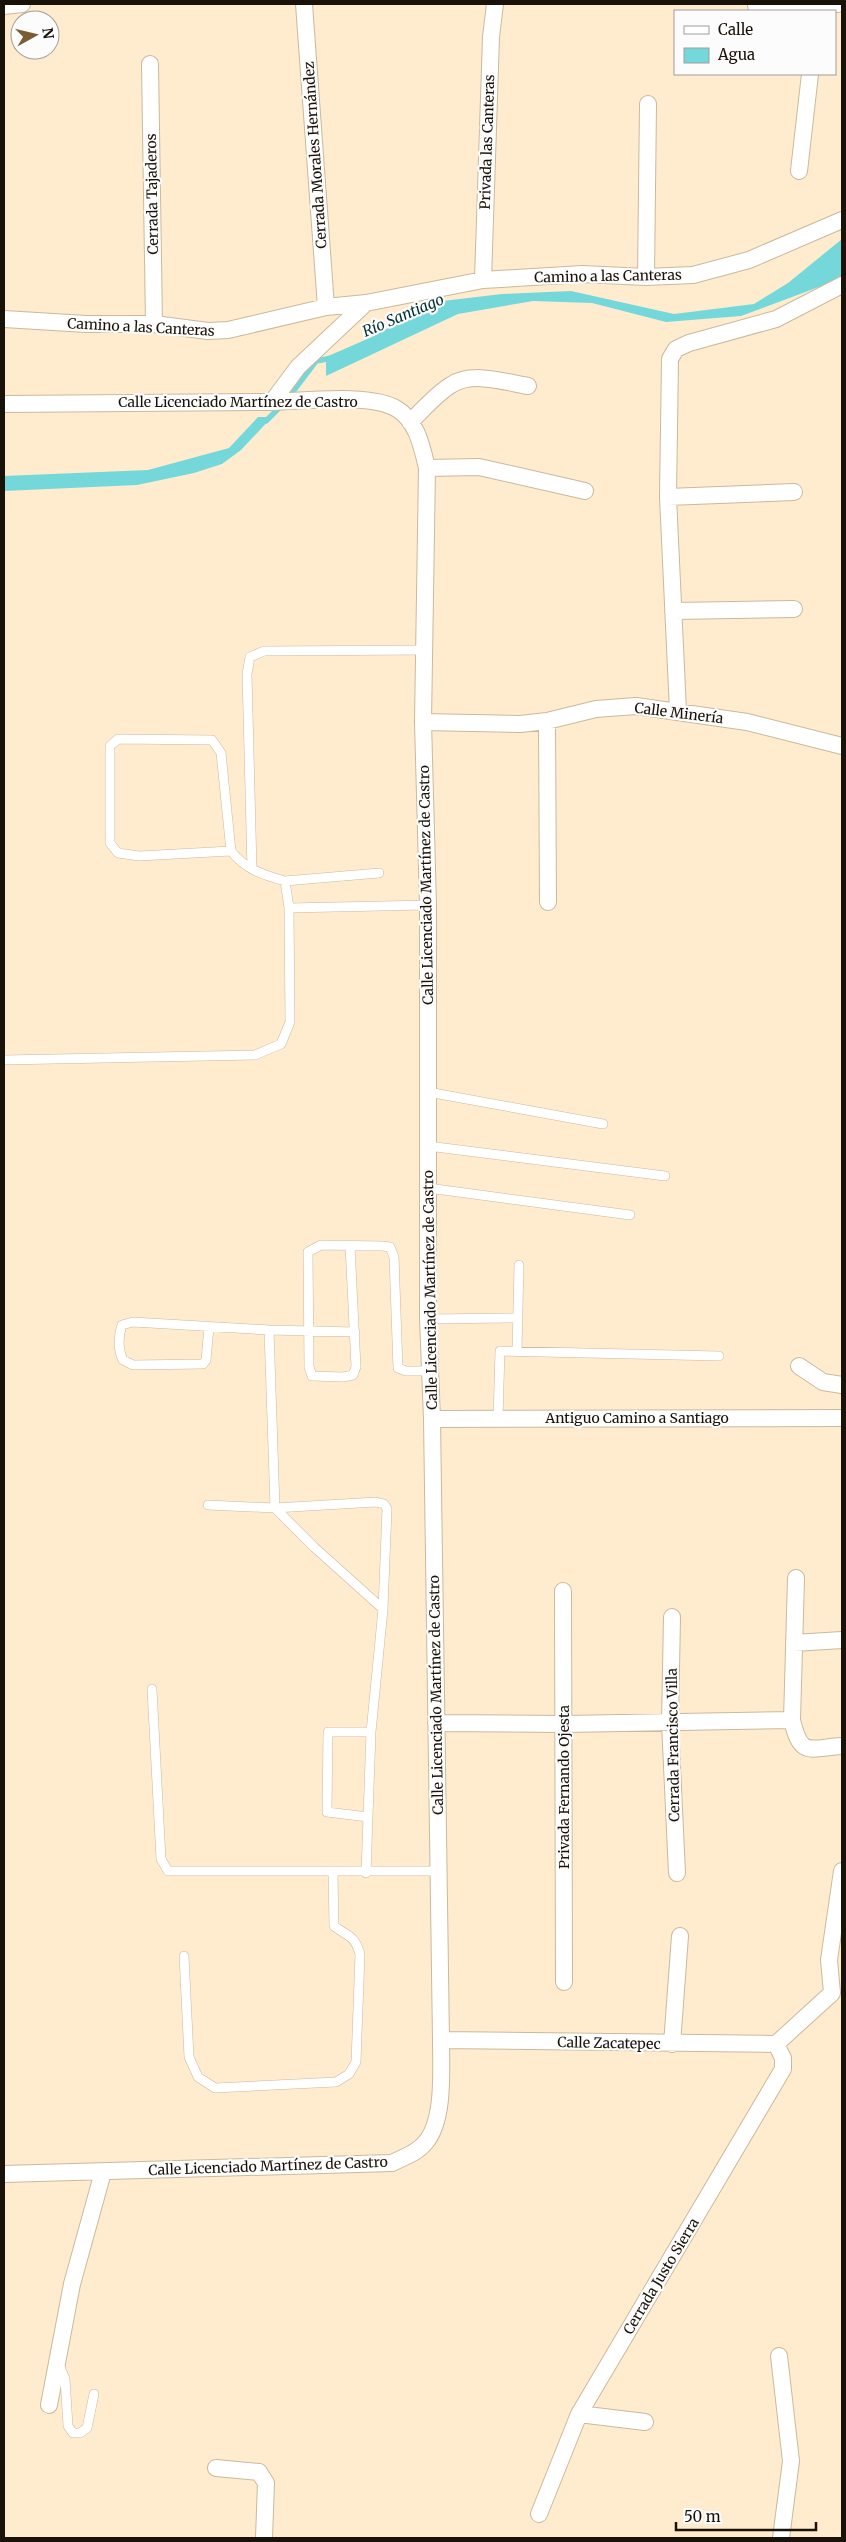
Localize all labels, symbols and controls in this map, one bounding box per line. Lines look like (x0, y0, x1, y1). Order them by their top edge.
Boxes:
north arrow (10, 10, 60, 60)
legend (674, 10, 836, 75)
text: Calle (718, 20, 753, 39)
text: N (38, 26, 58, 40)
text: Agua (717, 45, 755, 64)
street label: Cerrada Morales Hernández (299, 60, 331, 249)
street label: Privada las Canteras (476, 74, 498, 210)
street label: Cerrada Tajaderos (142, 133, 162, 255)
street label: Camino a las Canteras (534, 266, 682, 286)
water label: Río Santiago (359, 289, 447, 341)
street label: Camino a las Canteras (67, 314, 215, 340)
street label: Calle Licenciado Martínez de Castro (118, 393, 358, 411)
street label: Calle Minería (634, 699, 725, 727)
street label: Calle Licenciado Martínez de Castro (415, 765, 437, 1005)
street label: Calle Licenciado Martínez de Castro (419, 1170, 441, 1410)
street label: Antiguo Camino a Santiago (544, 1409, 729, 1427)
street label: Calle Licenciado Martínez de Castro (425, 1575, 447, 1815)
street label: Cerrada Francisco Villa (663, 1668, 683, 1822)
street label: Privada Fernando Ojesta (555, 1705, 573, 1869)
street label: Calle Zacatepec (557, 2033, 661, 2053)
street label: Calle Licenciado Martínez de Castro (148, 2153, 388, 2179)
street label: Cerrada Justo Sierra (619, 2214, 703, 2337)
scale bar (676, 2500, 816, 2532)
text: 50 m (684, 2507, 721, 2526)

